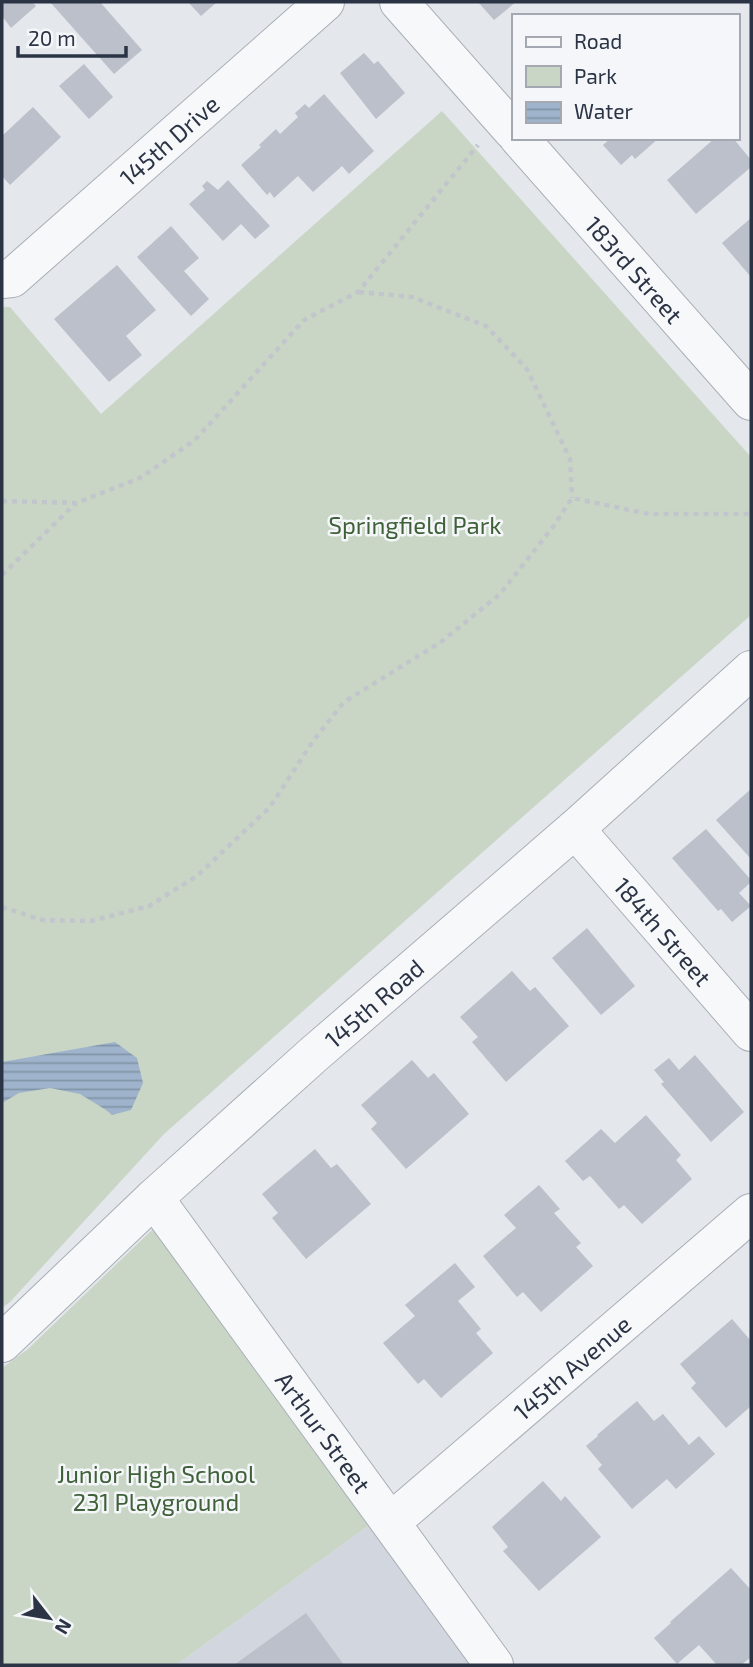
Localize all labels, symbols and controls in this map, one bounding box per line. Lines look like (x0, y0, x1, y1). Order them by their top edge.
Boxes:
scale bar (18, 14, 126, 58)
legend (512, 14, 739, 140)
text: 20 m (28, 25, 76, 50)
text: Road (574, 28, 622, 53)
text: Park (574, 63, 617, 88)
street label: 145th Drive (113, 88, 224, 191)
text: Water (574, 98, 633, 123)
street label: 183rd Street (580, 210, 690, 329)
park label: Springfield Park (328, 510, 502, 539)
street label: 184th Street (609, 871, 718, 991)
street label: 145th Road (318, 952, 429, 1053)
street label: 145th Avenue (507, 1309, 636, 1425)
street label: Arthur Street (270, 1365, 378, 1498)
park label: Junior High School 231 Playground (57, 1459, 255, 1516)
north arrow (14, 1583, 84, 1653)
text: N (51, 1615, 77, 1639)

